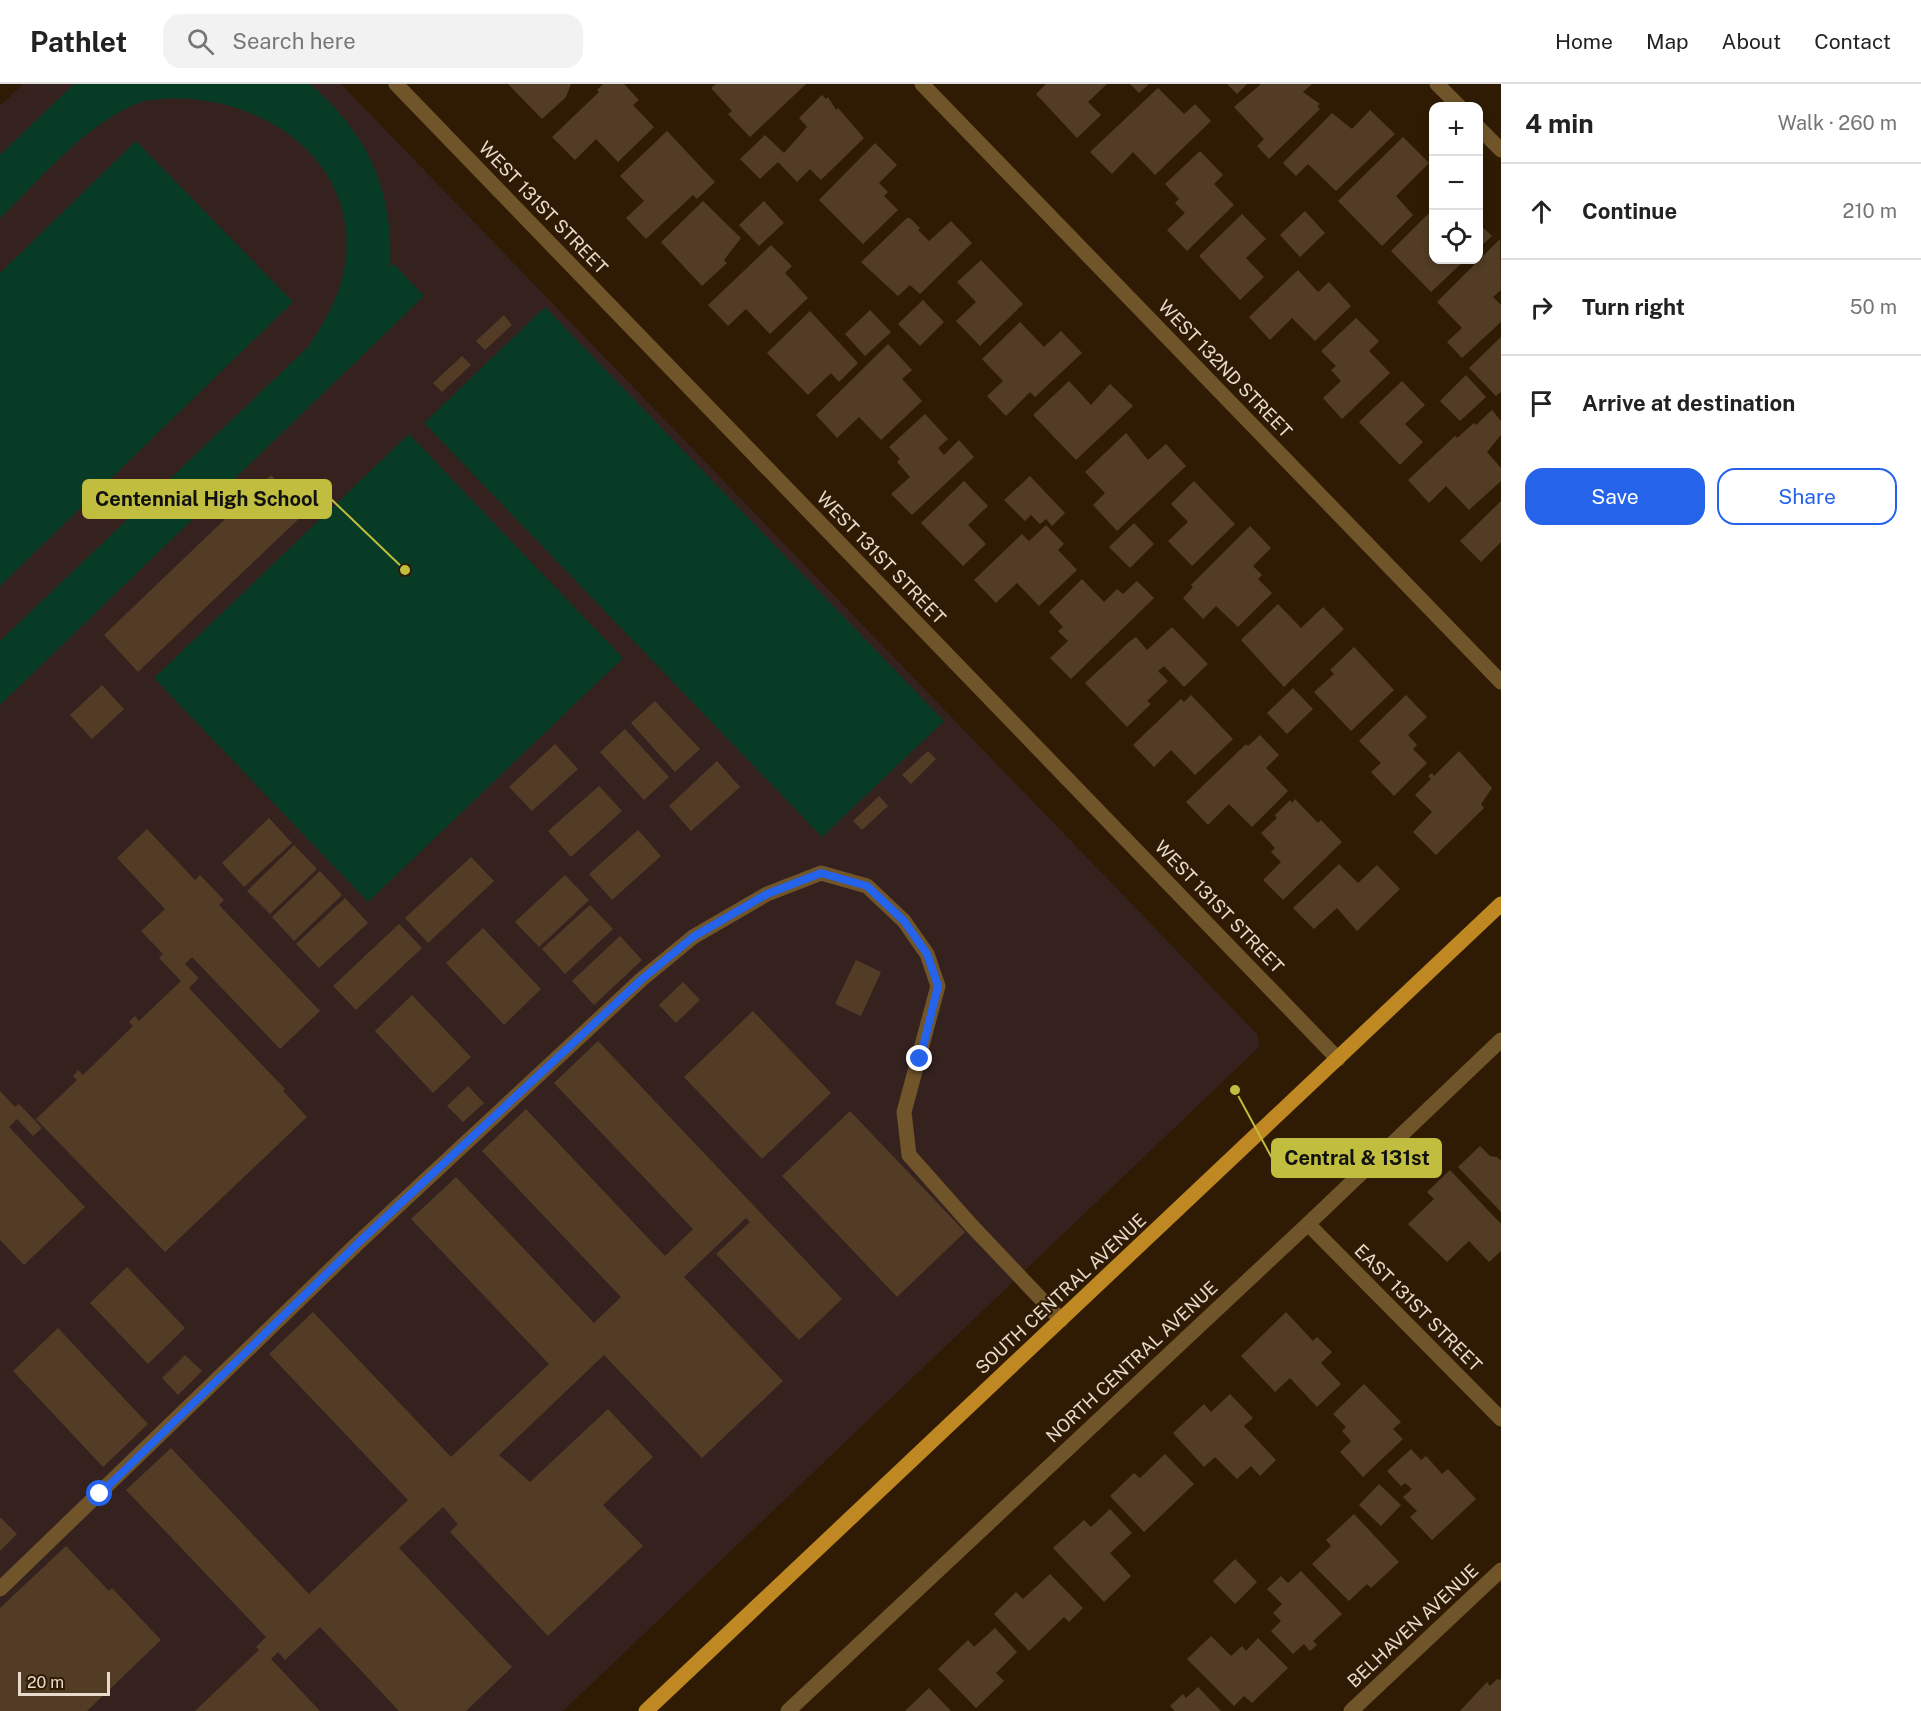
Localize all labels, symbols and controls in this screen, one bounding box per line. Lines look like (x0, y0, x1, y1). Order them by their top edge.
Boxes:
search box (163, 14, 583, 68)
text: Pathlet (30, 25, 127, 58)
icon: search (184, 25, 217, 58)
text: Search here (232, 28, 356, 54)
text: Home (1555, 29, 1613, 54)
text: Map (1646, 29, 1689, 54)
text: About (1722, 29, 1781, 54)
text: Contact (1814, 29, 1891, 54)
map controls (1429, 102, 1483, 264)
button: + (1429, 102, 1483, 156)
text: 4 min (1525, 108, 1594, 139)
text: Walk · 260 m (1778, 111, 1897, 135)
street label: WEST 131ST STREET (475, 137, 612, 279)
button: − (1429, 156, 1483, 210)
icon: ahead (1525, 195, 1558, 228)
text: Continue (1582, 198, 1677, 224)
text: 210 m (1843, 199, 1897, 223)
button: locate (1429, 210, 1483, 264)
icon: right (1525, 291, 1558, 324)
text: Turn right (1582, 294, 1685, 320)
street label: WEST 132ND STREET (1154, 295, 1297, 442)
text: 50 m (1850, 295, 1897, 319)
icon: arrive (1525, 387, 1558, 420)
text: Arrive at destination (1582, 390, 1795, 416)
button: Save (1525, 468, 1705, 525)
button: Share (1717, 468, 1897, 525)
callout: Centennial High School (83, 480, 331, 518)
text: Centennial High School (95, 487, 319, 511)
street label: WEST 131ST STREET (813, 487, 950, 629)
street label: WEST 131ST STREET (1151, 836, 1288, 978)
route end (906, 1045, 932, 1071)
callout: Central & 131st (1272, 1139, 1441, 1177)
text: Central & 131st (1284, 1146, 1430, 1170)
street label: SOUTH CENTRAL AVENUE (971, 1209, 1150, 1378)
street label: EAST 131ST STREET (1350, 1240, 1487, 1376)
street label: NORTH CENTRAL AVENUE (1042, 1277, 1222, 1447)
route start (86, 1480, 112, 1506)
street label: BELHAVEN AVENUE (1343, 1560, 1482, 1692)
scale bar (18, 1669, 110, 1696)
text: 20 m (27, 1673, 64, 1692)

